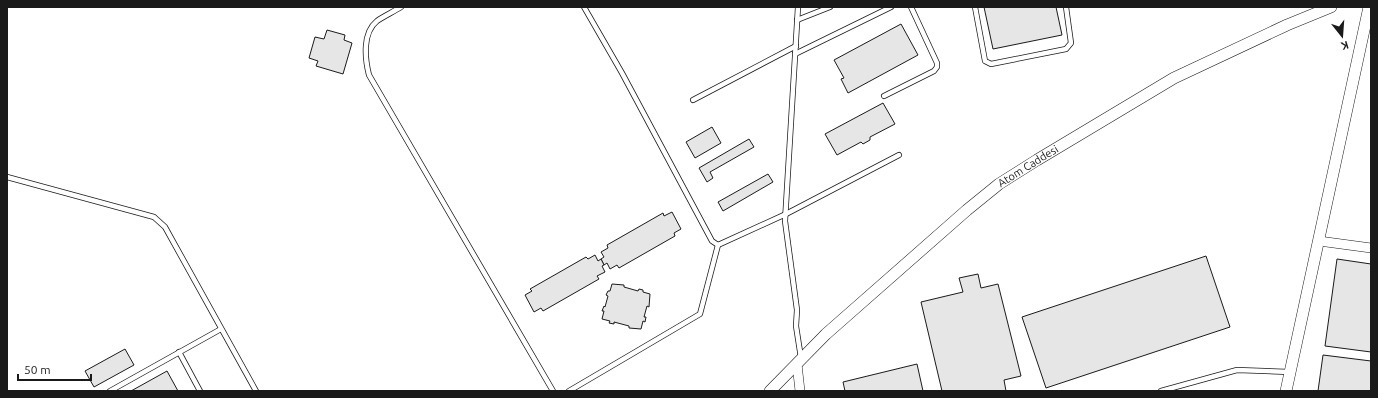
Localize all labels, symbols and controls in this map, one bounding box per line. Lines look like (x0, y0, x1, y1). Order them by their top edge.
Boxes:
north arrow (1322, 16, 1362, 56)
text: K (1339, 39, 1350, 53)
street label: Atom Caddesi (996, 143, 1060, 189)
scale bar (18, 356, 91, 382)
text: 50 m (24, 363, 51, 376)

